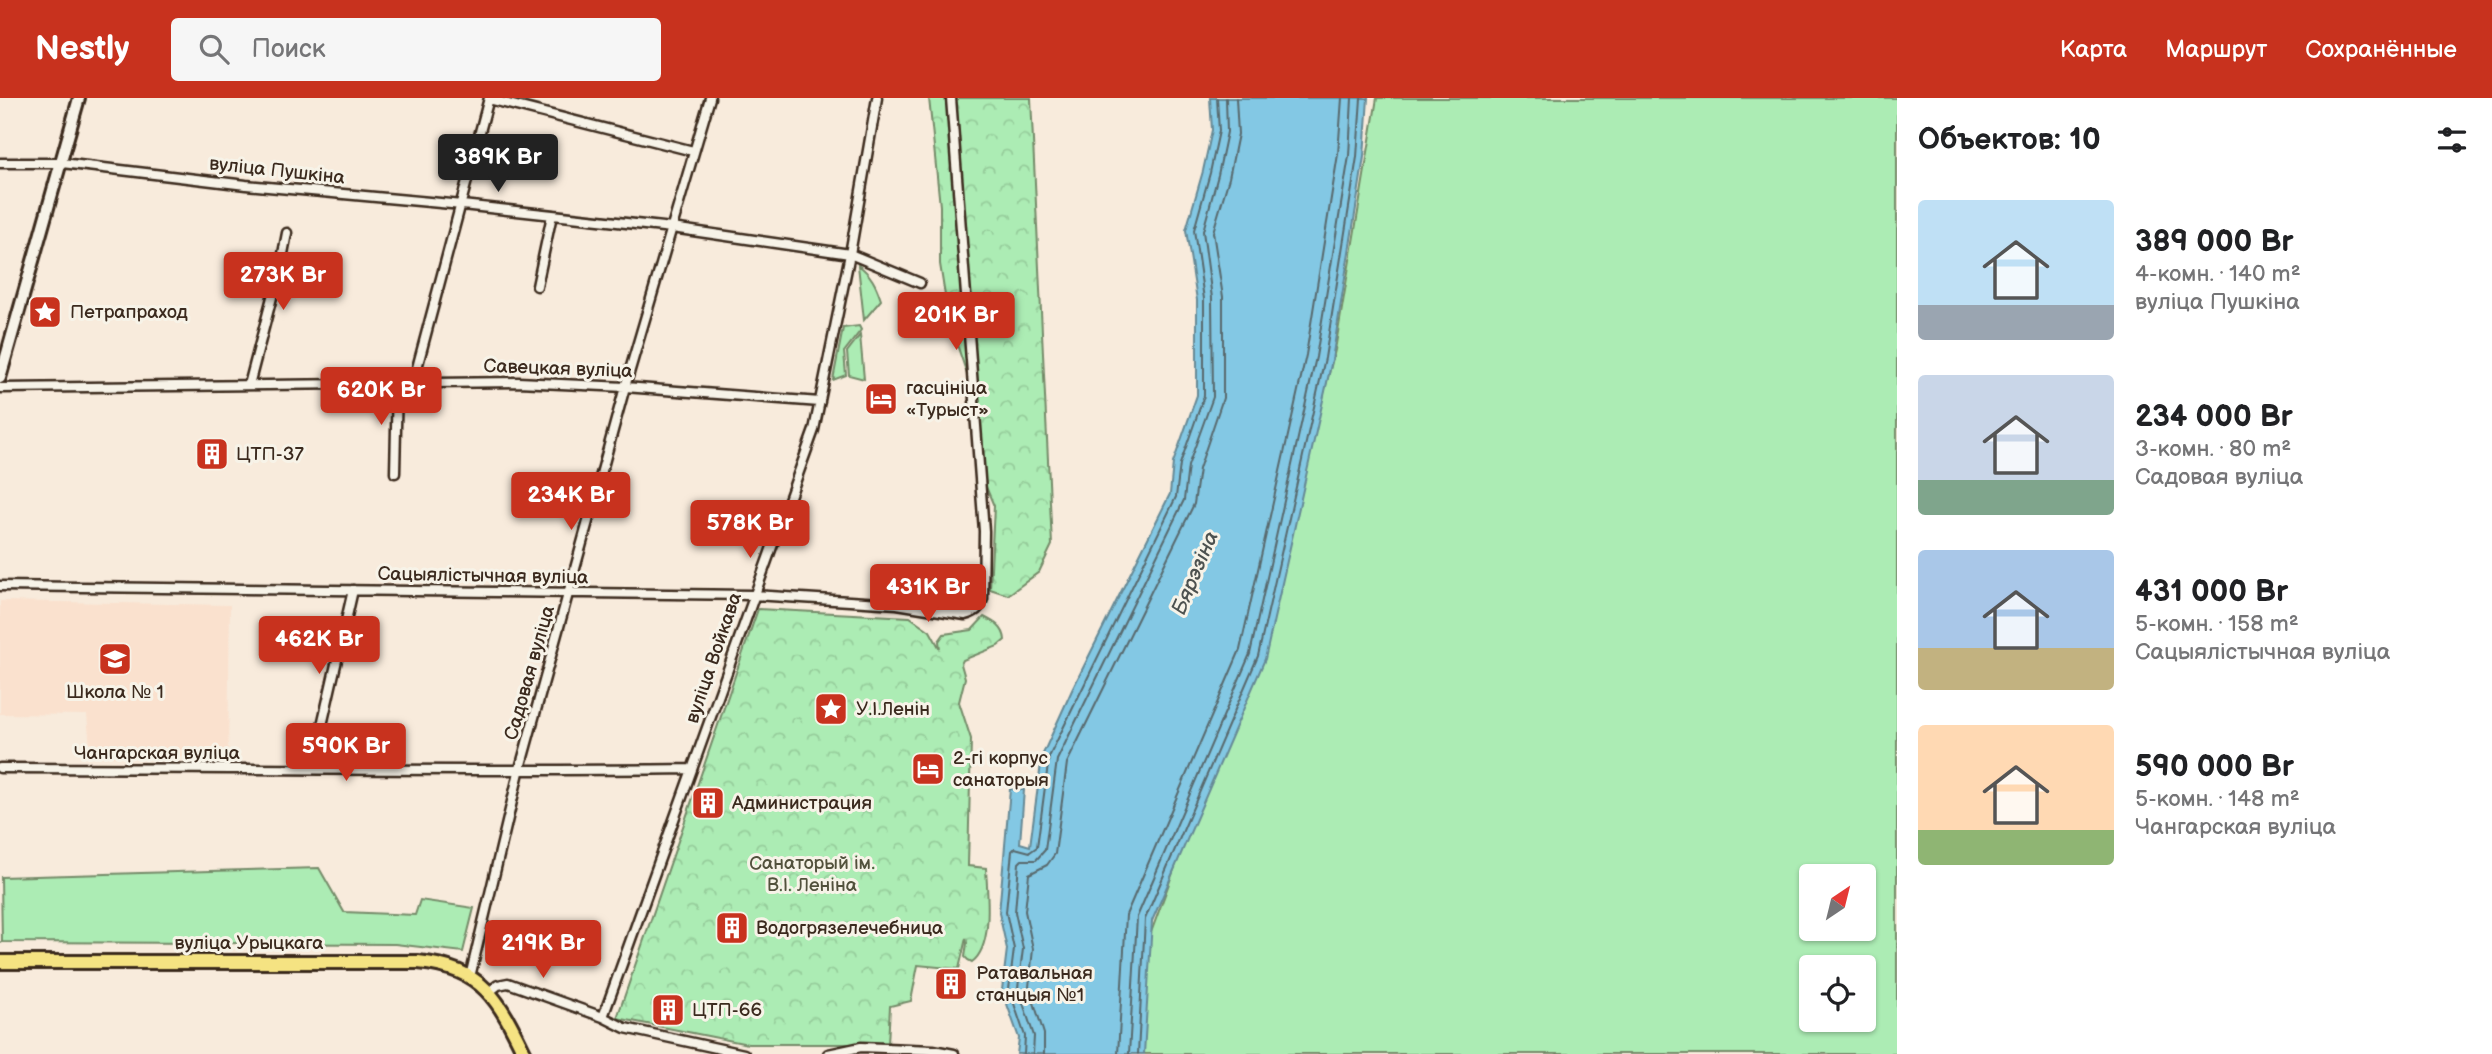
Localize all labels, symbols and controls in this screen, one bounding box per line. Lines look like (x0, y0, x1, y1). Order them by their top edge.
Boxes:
search box (171, 18, 661, 81)
text: Nestly (35, 29, 129, 69)
icon: search (195, 30, 233, 68)
text: Поиск (251, 34, 326, 65)
text: Карта (2060, 35, 2127, 64)
text: Маршрут (2165, 35, 2267, 64)
text: Сохранённые (2305, 35, 2457, 64)
icon: filters (2433, 121, 2471, 159)
text: Объектов: 10 (1918, 122, 2101, 158)
pin: 389K Br (433, 134, 563, 194)
text: 389K Br (454, 143, 542, 171)
street label: вуліца Пушкіна (208, 152, 346, 190)
text: 389 000 Br (2135, 224, 2294, 260)
icon: home (1974, 228, 2058, 312)
pin: 273K Br (218, 252, 348, 312)
text: 4-комн. · 140 m² (2135, 260, 2301, 288)
text: 273K Br (240, 261, 326, 289)
text: вуліца Пушкіна (2135, 288, 2300, 316)
pin: 201K Br (891, 292, 1021, 352)
place icon: Петрапраход (26, 293, 64, 331)
place label: Петрапраход (70, 301, 188, 324)
text: 201K Br (914, 301, 998, 329)
street label: Савецкая вуліца (483, 355, 633, 383)
pin: 620K Br (316, 368, 446, 427)
text: 620K Br (337, 376, 425, 404)
place label: гасцініца «Турыст» (906, 377, 989, 422)
hotel icon: гасцініца «Турыст» (862, 380, 900, 418)
text: 234 000 Br (2135, 399, 2293, 435)
icon: home (1974, 403, 2058, 487)
building icon: ЦТП-37 (193, 435, 231, 473)
text: 3-комн. · 80 m² (2135, 435, 2291, 463)
place label: ЦТП-37 (236, 443, 304, 466)
text: Садовая вуліца (2135, 463, 2303, 491)
pin: 234K Br (506, 472, 636, 532)
text: 234K Br (527, 481, 615, 509)
pin: 578K Br (685, 500, 815, 560)
text: 578K Br (706, 509, 794, 537)
water label: Бярэзіна (1166, 527, 1224, 619)
street label: Сацыялістычная вуліца (377, 563, 589, 589)
pin: 431K Br (863, 564, 993, 624)
text: 431K Br (886, 573, 970, 601)
text: 431 000 Br (2135, 574, 2288, 610)
icon: home (1974, 578, 2058, 662)
street label: вуліца Войкава (681, 590, 747, 726)
street label: Садовая вуліца (500, 603, 560, 743)
text: 5-комн. · 158 m² (2135, 610, 2299, 638)
pin: 462K Br (254, 616, 384, 676)
text: 462K Br (275, 625, 363, 653)
text: Сацыялістычная вуліца (2135, 638, 2390, 666)
school or university icon: Школа № 1 (96, 640, 134, 678)
place label: Школа № 1 (66, 681, 164, 704)
place icon: У.І.Ленін (812, 690, 850, 728)
place label: У.І.Ленін (856, 698, 930, 721)
pin: 590K Br (281, 724, 411, 783)
text: 590K Br (302, 732, 390, 760)
street label: Чангарская вуліца (74, 742, 240, 765)
place label: 2-гі корпус санаторыя (953, 747, 1049, 792)
text: 590 000 Br (2135, 749, 2294, 785)
hotel icon: 2-гі корпус санаторыя (909, 750, 947, 788)
icon: home (1974, 753, 2058, 837)
building icon: Администрация (689, 784, 727, 822)
text: 5-комн. · 148 m² (2135, 785, 2300, 813)
place label: Администрация (731, 792, 872, 815)
text: Чангарская вуліца (2135, 813, 2336, 841)
park label: Санаторый ім. В.І. Леніна (749, 852, 875, 897)
north arrow (1799, 864, 1876, 942)
map controls (1799, 864, 1876, 1032)
building icon: Водогрязелечебница (713, 909, 751, 947)
place label: Водогрязелечебница (756, 917, 943, 940)
pin: 219K Br (478, 920, 608, 980)
text: 219K Br (501, 929, 585, 957)
street label: вуліца Урыцкага (175, 932, 323, 955)
button: locate (1799, 955, 1876, 1032)
place label: Ратавальная станцыя №1 (976, 962, 1093, 1007)
building icon: Ратавальная станцыя №1 (932, 965, 970, 1003)
building icon: ЦТП-66 (649, 991, 687, 1029)
place label: ЦТП-66 (692, 999, 762, 1022)

